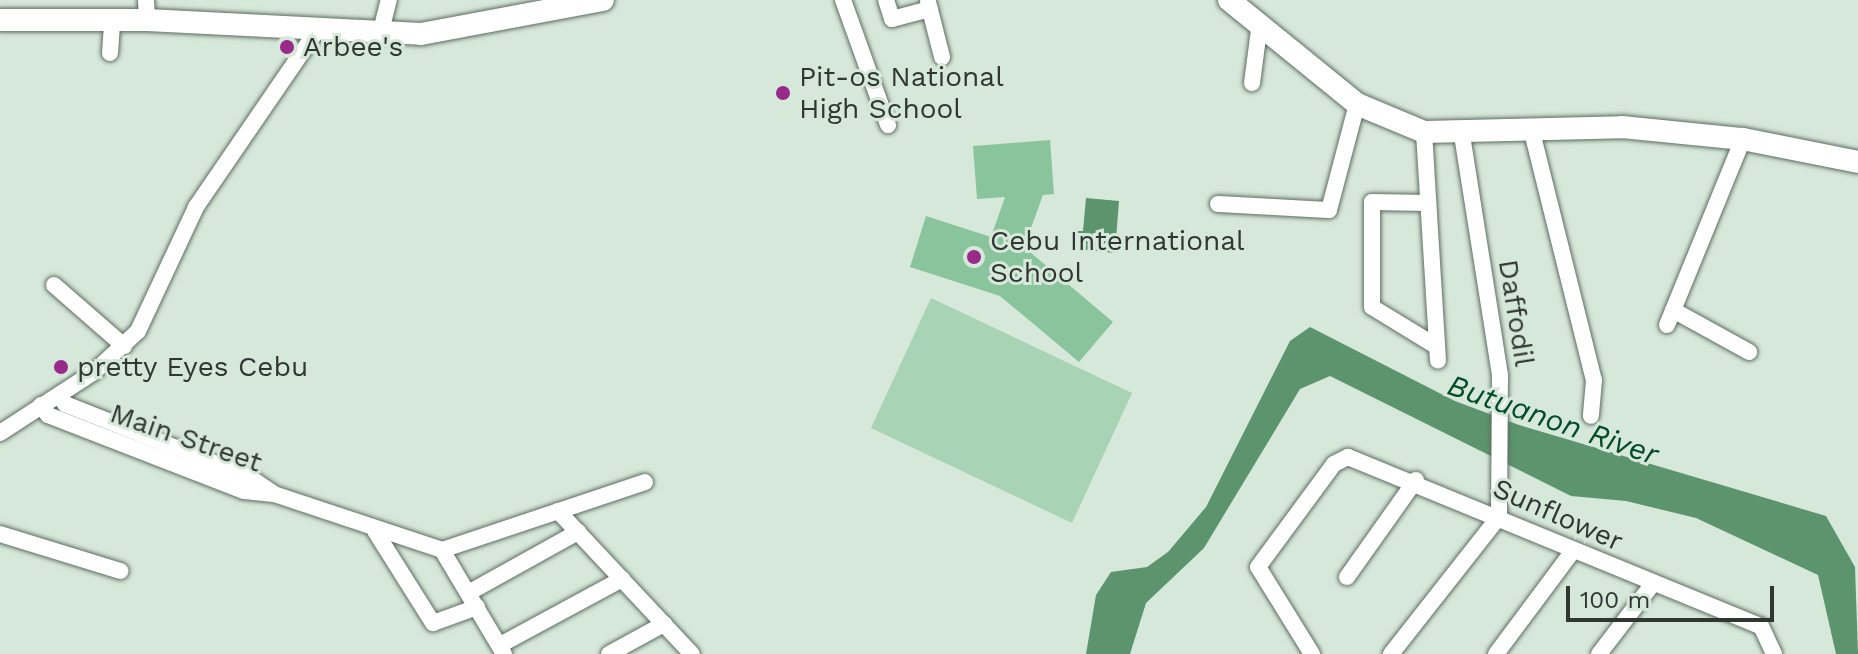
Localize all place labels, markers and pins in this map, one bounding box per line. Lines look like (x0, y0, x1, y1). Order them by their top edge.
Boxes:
place label: Arbee's (303, 30, 403, 64)
marker: Arbee's (278, 38, 296, 56)
place label: Pit-os National High School (799, 60, 1004, 126)
marker: Pit-os National High School (774, 84, 792, 102)
place label: Cebu International School (990, 224, 1245, 290)
marker: Cebu International School (965, 248, 983, 266)
place label: pretty Eyes Cebu (77, 350, 309, 384)
marker: pretty Eyes Cebu (52, 358, 70, 376)

